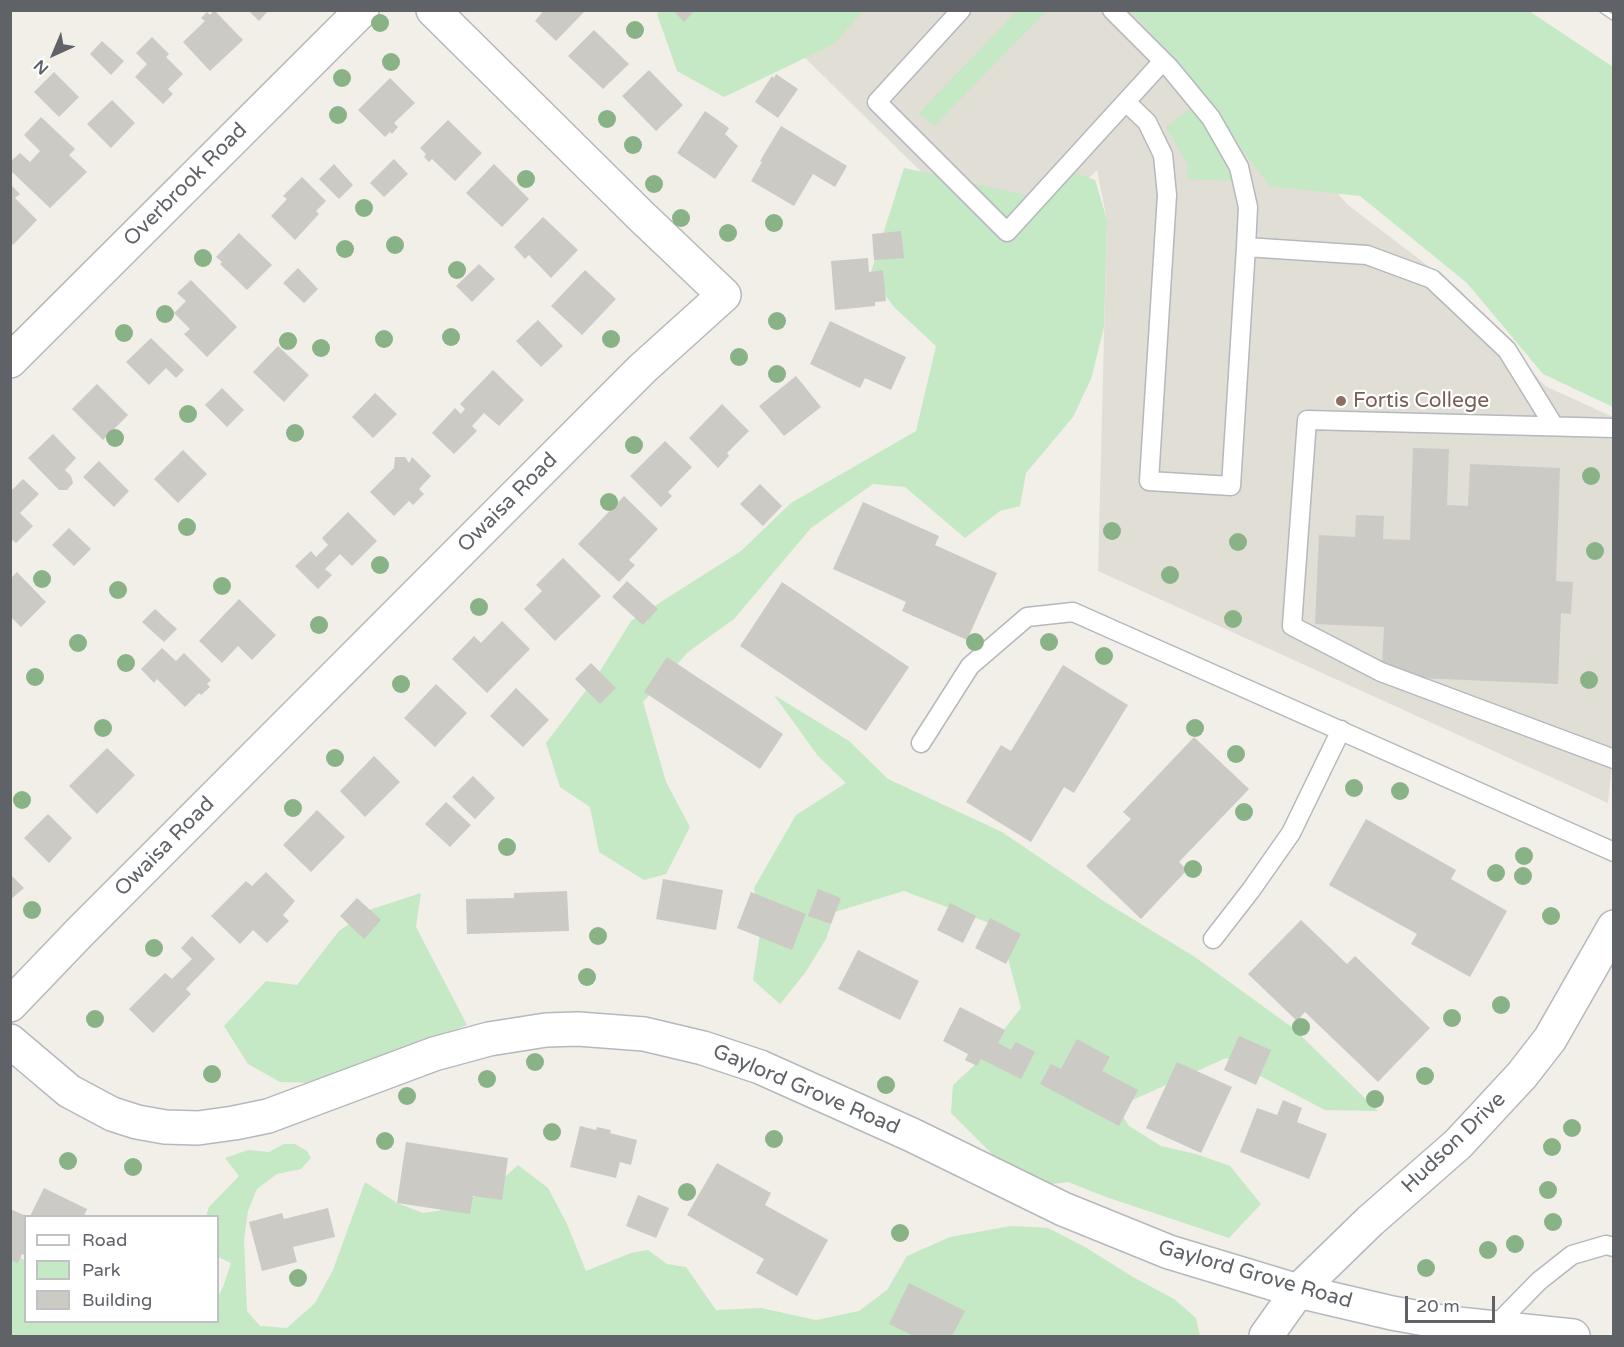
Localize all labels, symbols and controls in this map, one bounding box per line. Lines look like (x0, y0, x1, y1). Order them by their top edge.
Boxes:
north arrow (24, 24, 84, 84)
text: N (30, 55, 53, 79)
street label: Overbrook Road (119, 118, 253, 252)
place label: Fortis College (1353, 388, 1489, 414)
marker: Fortis College (1334, 394, 1348, 408)
street label: Owaisa Road (453, 448, 563, 558)
street label: Owaisa Road (110, 792, 220, 902)
street label: Gaylord Grove Road (709, 1039, 903, 1141)
street label: Hudson Drive (1397, 1087, 1511, 1199)
legend (24, 1215, 219, 1323)
text: Road (82, 1229, 127, 1251)
street label: Gaylord Grove Road (1155, 1235, 1355, 1315)
text: Park (82, 1259, 120, 1281)
scale bar (1408, 1284, 1498, 1322)
text: Building (82, 1289, 152, 1311)
text: 20 m (1416, 1295, 1460, 1317)

